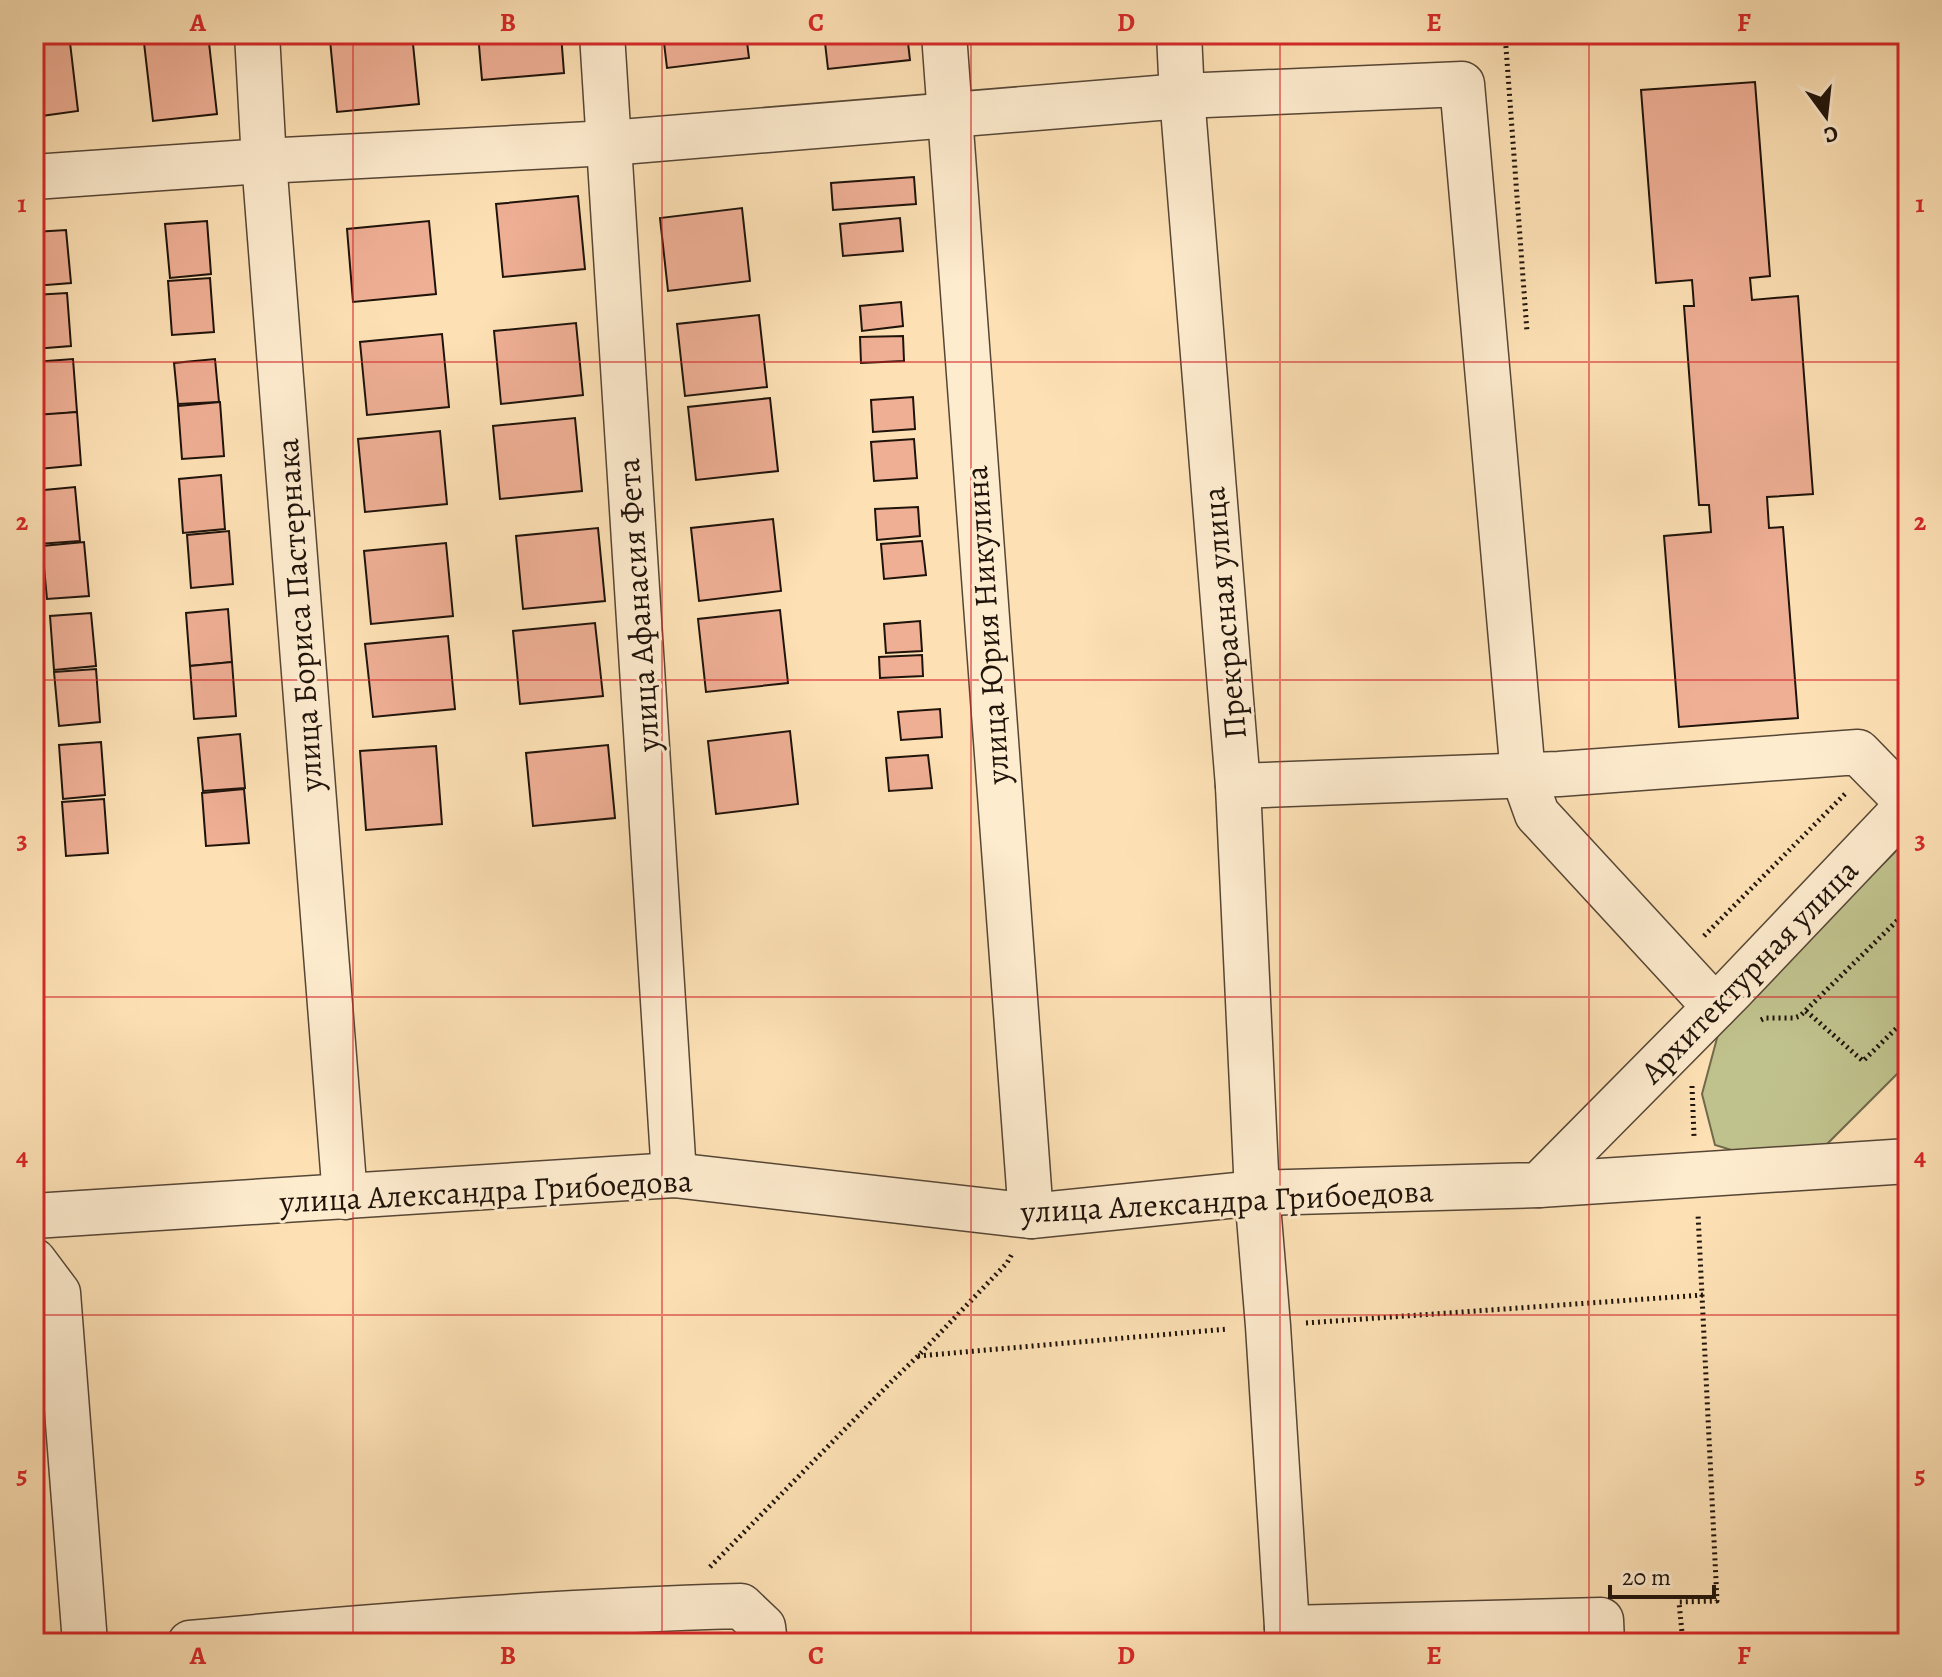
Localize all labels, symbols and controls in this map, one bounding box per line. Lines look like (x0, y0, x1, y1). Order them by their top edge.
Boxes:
text: A (189, 5, 207, 40)
text: B (500, 5, 516, 40)
text: C (808, 5, 824, 40)
text: D (1117, 5, 1135, 40)
text: E (1426, 5, 1442, 40)
text: F (1737, 5, 1751, 40)
north arrow (1786, 76, 1866, 156)
text: С (1820, 118, 1841, 151)
text: 1 (17, 186, 27, 221)
text: 1 (1915, 186, 1925, 221)
street label: улица Бориса Пастернака (265, 437, 333, 794)
street label: улица Афанасия Фета (606, 456, 670, 754)
street label: улица Юрия Никулина (954, 464, 1020, 787)
street label: Прекрасная улица (1191, 485, 1257, 741)
text: 2 (16, 504, 29, 539)
text: 2 (1914, 504, 1927, 539)
text: 3 (16, 822, 28, 857)
text: 3 (1914, 822, 1926, 857)
street label: Архитектурная улица (1629, 849, 1868, 1094)
text: 4 (16, 1139, 28, 1174)
text: 4 (1914, 1139, 1926, 1174)
street label: улица Александра Грибоедова (278, 1158, 694, 1224)
street label: улица Александра Грибоедова (1019, 1168, 1435, 1234)
text: 5 (16, 1457, 28, 1492)
text: 5 (1914, 1457, 1926, 1492)
scale bar (1610, 1549, 1714, 1599)
text: 20 m (1622, 1561, 1671, 1593)
text: A (189, 1638, 207, 1673)
text: B (500, 1638, 516, 1673)
text: C (808, 1638, 824, 1673)
text: D (1117, 1638, 1135, 1673)
text: E (1426, 1638, 1442, 1673)
text: F (1737, 1638, 1751, 1673)

